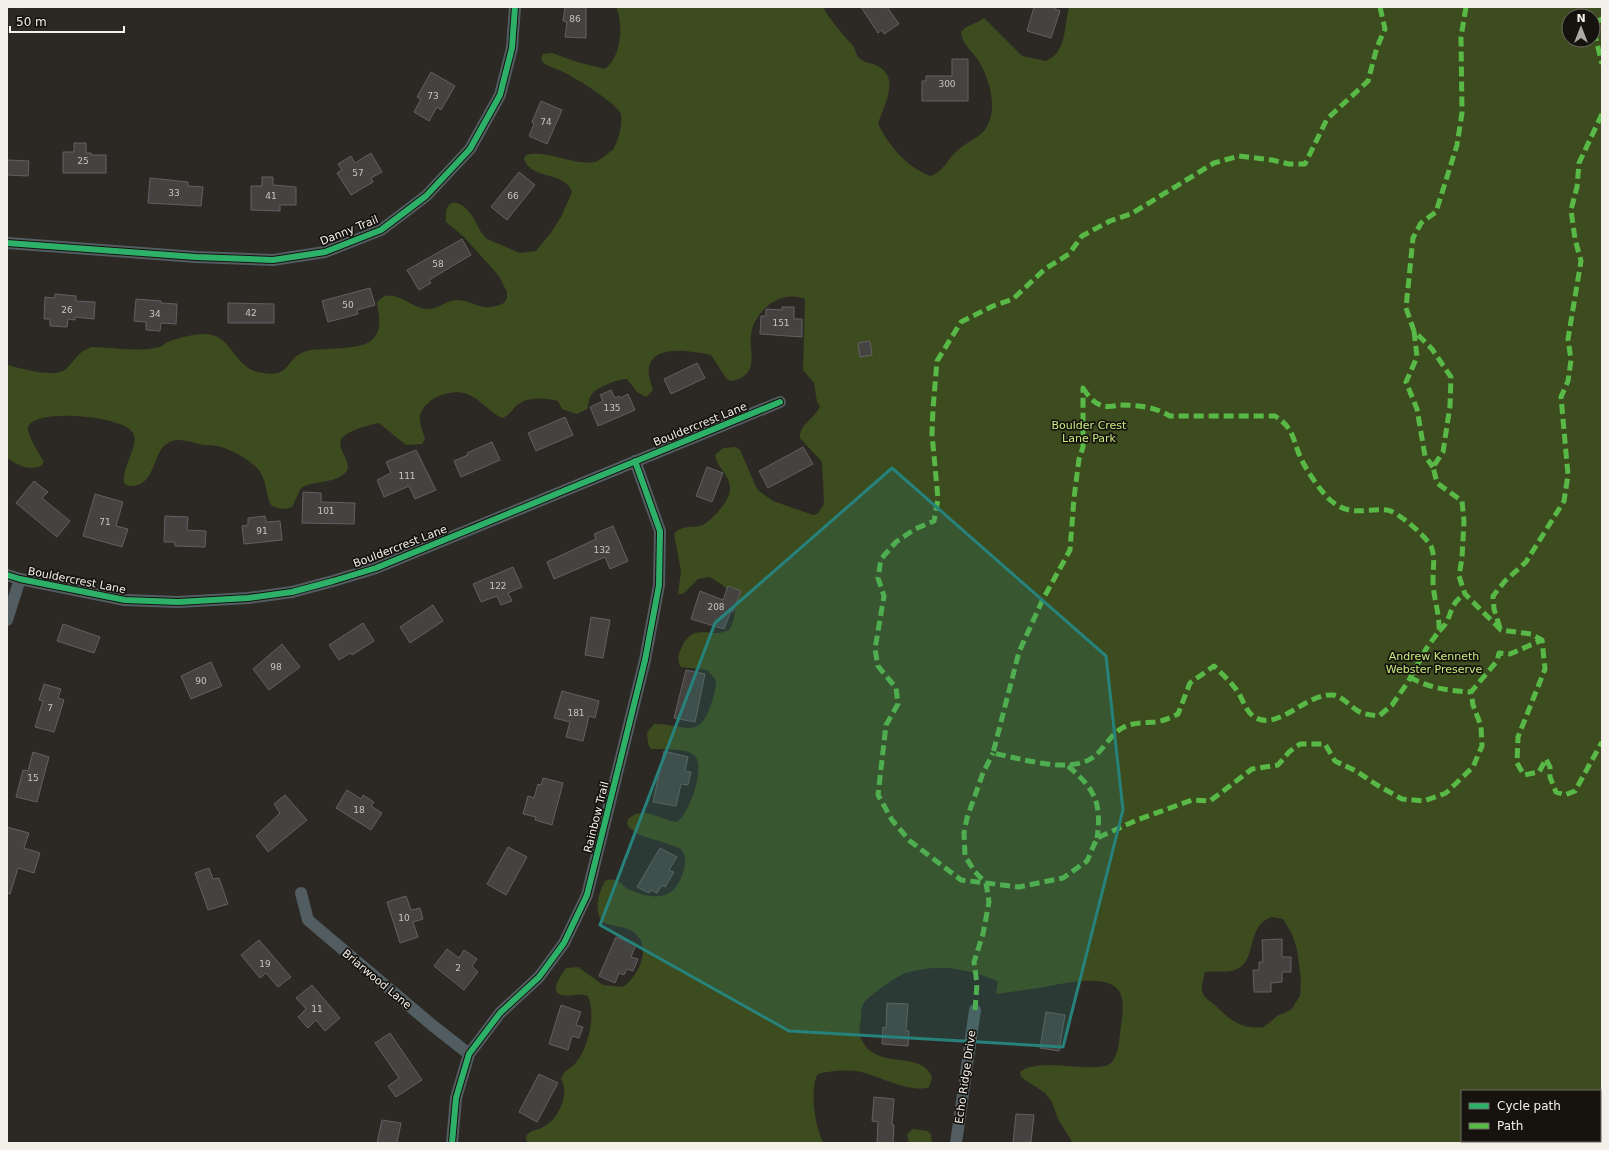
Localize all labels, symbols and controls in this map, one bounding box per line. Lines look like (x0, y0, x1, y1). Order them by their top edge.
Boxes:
scale bar (10, 8, 124, 34)
north arrow (1561, 8, 1601, 48)
text: N (1576, 12, 1586, 25)
house number: 86 (569, 14, 581, 24)
text: 50 m (16, 15, 47, 29)
house number: 300 (938, 79, 956, 89)
house number: 73 (427, 91, 439, 101)
house number: 74 (540, 117, 552, 127)
house number: 25 (77, 156, 89, 166)
house number: 57 (352, 168, 364, 178)
house number: 33 (168, 188, 180, 198)
house number: 41 (265, 191, 277, 201)
house number: 66 (507, 191, 519, 201)
street label: Danny Trail (318, 213, 380, 248)
house number: 58 (432, 259, 444, 269)
house number: 50 (342, 300, 354, 310)
house number: 26 (61, 305, 73, 315)
house number: 42 (245, 308, 257, 318)
house number: 34 (149, 309, 161, 319)
house number: 151 (772, 318, 790, 328)
street label: Bouldercrest Lane (652, 400, 749, 449)
house number: 135 (603, 403, 621, 413)
park label: Boulder Crest Lane Park (1052, 419, 1127, 445)
house number: 111 (398, 471, 416, 481)
house number: 101 (317, 506, 335, 516)
house number: 71 (99, 517, 111, 527)
street label: Bouldercrest Lane (351, 522, 449, 570)
house number: 91 (256, 526, 268, 536)
house number: 132 (593, 545, 611, 555)
street label: Bouldercrest Lane (27, 565, 127, 596)
house number: 122 (489, 581, 507, 591)
house number: 208 (707, 602, 725, 612)
park label: Andrew Kenneth Webster Preserve (1386, 650, 1483, 676)
house number: 98 (270, 662, 282, 672)
house number: 90 (195, 676, 207, 686)
house number: 7 (47, 703, 53, 713)
house number: 181 (567, 708, 585, 718)
house number: 15 (27, 773, 39, 783)
street label: Rainbow Trail (581, 780, 612, 854)
house number: 18 (353, 805, 365, 815)
house number: 10 (398, 913, 410, 923)
street label: Briarwood Lane (340, 947, 414, 1012)
house number: 19 (259, 959, 271, 969)
house number: 2 (455, 963, 461, 973)
house number: 11 (311, 1004, 323, 1014)
street label: Echo Ridge Drive (952, 1029, 979, 1125)
legend (1461, 1090, 1601, 1142)
text: Cycle path (1497, 1099, 1561, 1113)
text: Path (1497, 1119, 1523, 1133)

